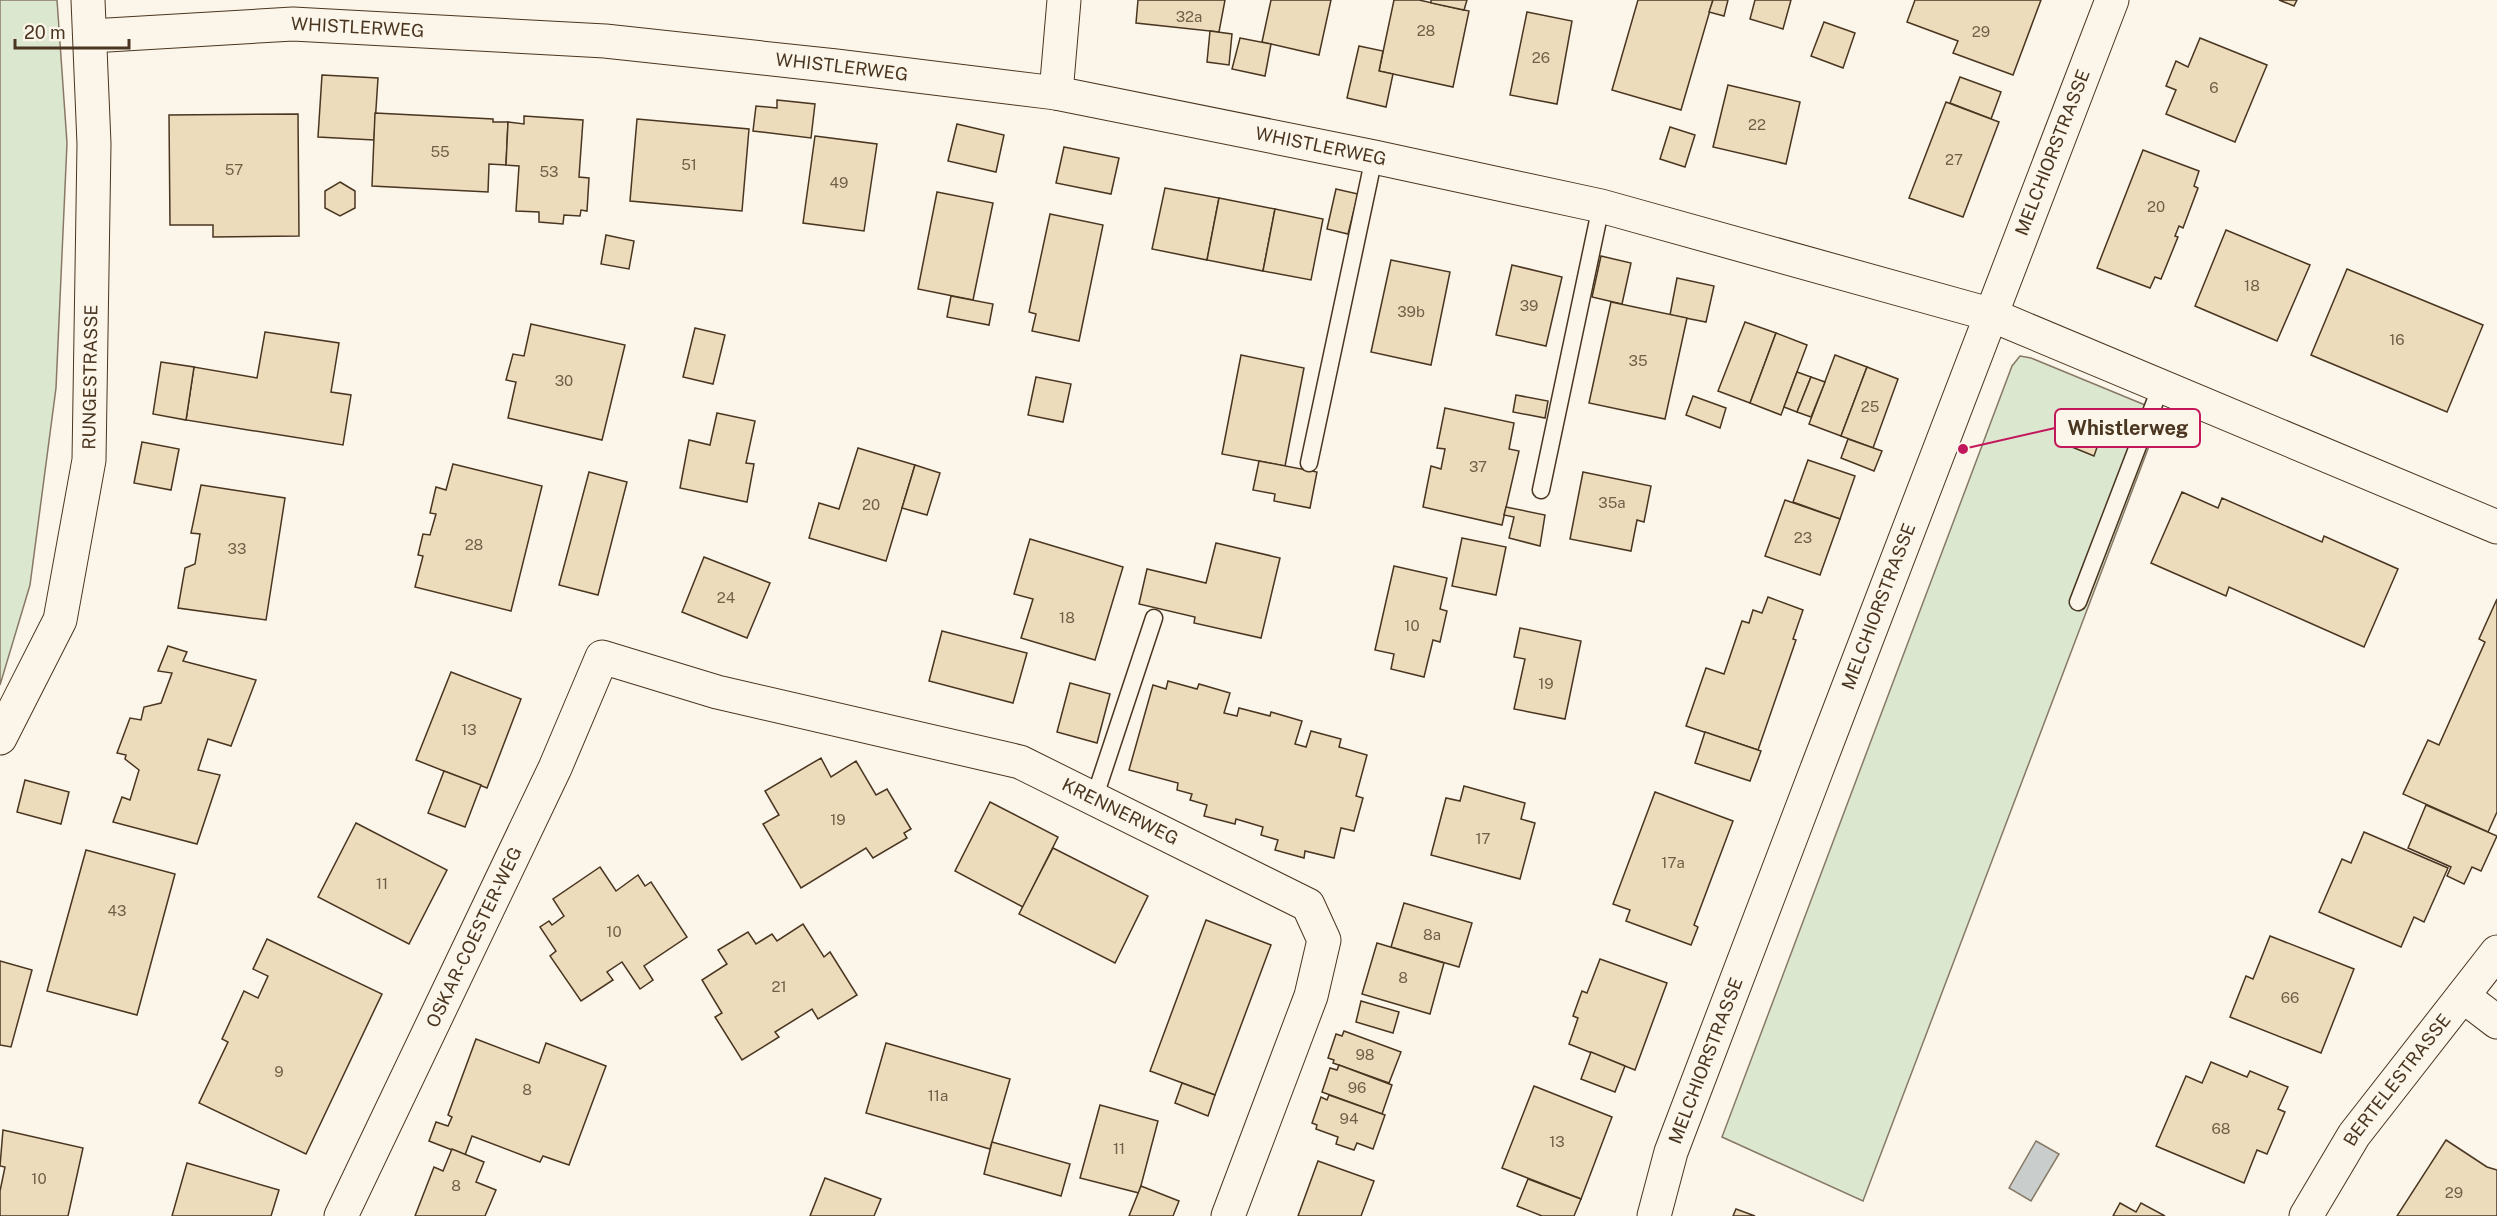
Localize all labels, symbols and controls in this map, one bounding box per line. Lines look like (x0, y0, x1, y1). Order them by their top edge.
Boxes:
house number: 32a (1176, 8, 1202, 25)
scale bar (15, 12, 129, 50)
street label: WHISTLERWEG (290, 13, 425, 41)
text: 20 m (24, 22, 66, 43)
house number: 28 (1417, 22, 1435, 39)
house number: 29 (1972, 23, 1990, 40)
street label: WHISTLERWEG (774, 49, 909, 85)
house number: 26 (1532, 49, 1550, 66)
street label: MELCHIORSTRASSE (2011, 66, 2094, 238)
house number: 6 (2209, 79, 2219, 96)
house number: 22 (1748, 116, 1766, 133)
street label: WHISTLERWEG (1253, 122, 1389, 169)
house number: 55 (430, 143, 450, 160)
house number: 27 (1945, 151, 1963, 168)
house number: 51 (681, 156, 697, 173)
house number: 57 (225, 161, 243, 178)
house number: 53 (539, 163, 559, 180)
house number: 49 (830, 174, 848, 191)
house number: 20 (2147, 198, 2165, 215)
house number: 18 (2244, 277, 2260, 294)
house number: 39 (1520, 297, 1538, 314)
house number: 39b (1397, 303, 1425, 320)
street label: RUNGESTRASSE (78, 304, 101, 450)
house number: 16 (2389, 331, 2405, 348)
house number: 35 (1628, 352, 1648, 369)
house number: 30 (555, 372, 573, 389)
house number: 25 (1861, 398, 1879, 415)
callout: Whistlerweg (2055, 409, 2200, 447)
text: Whistlerweg (2068, 416, 2189, 440)
house number: 37 (1469, 458, 1487, 475)
house number: 35a (1598, 494, 1626, 511)
house number: 20 (862, 496, 880, 513)
street label: MELCHIORSTRASSE (1837, 520, 1919, 692)
house number: 23 (1794, 529, 1812, 546)
house number: 28 (465, 536, 483, 553)
house number: 33 (228, 540, 246, 557)
house number: 24 (717, 589, 735, 606)
house number: 18 (1059, 609, 1075, 626)
house number: 10 (1404, 617, 1420, 634)
house number: 19 (1538, 675, 1554, 692)
house number: 13 (461, 721, 477, 738)
street label: KRENNERWEG (1059, 774, 1182, 849)
house number: 19 (830, 811, 846, 828)
house number: 17 (1475, 830, 1491, 847)
street label: OSKAR-COESTER-WEG (422, 843, 526, 1031)
house number: 17a (1661, 854, 1685, 871)
house number: 11 (376, 875, 388, 892)
house number: 43 (108, 902, 126, 919)
house number: 10 (606, 923, 622, 940)
house number: 8a (1423, 926, 1441, 943)
house number: 8 (1398, 969, 1408, 986)
street label: MELCHIORSTRASSE (1664, 974, 1747, 1147)
house number: 21 (771, 978, 787, 995)
house number: 66 (2281, 989, 2299, 1006)
street label: BERTELESTRASSE (2339, 1009, 2455, 1150)
house number: 98 (1356, 1046, 1374, 1063)
house number: 9 (274, 1063, 284, 1080)
house number: 96 (1348, 1079, 1366, 1096)
house number: 8 (522, 1081, 532, 1098)
house number: 11a (928, 1087, 948, 1104)
house number: 94 (1340, 1110, 1358, 1127)
house number: 68 (2212, 1120, 2230, 1137)
house number: 13 (1549, 1133, 1565, 1150)
house number: 11 (1113, 1140, 1125, 1157)
house number: 10 (31, 1170, 47, 1187)
house number: 8 (451, 1177, 461, 1194)
house number: 29 (2445, 1184, 2463, 1201)

